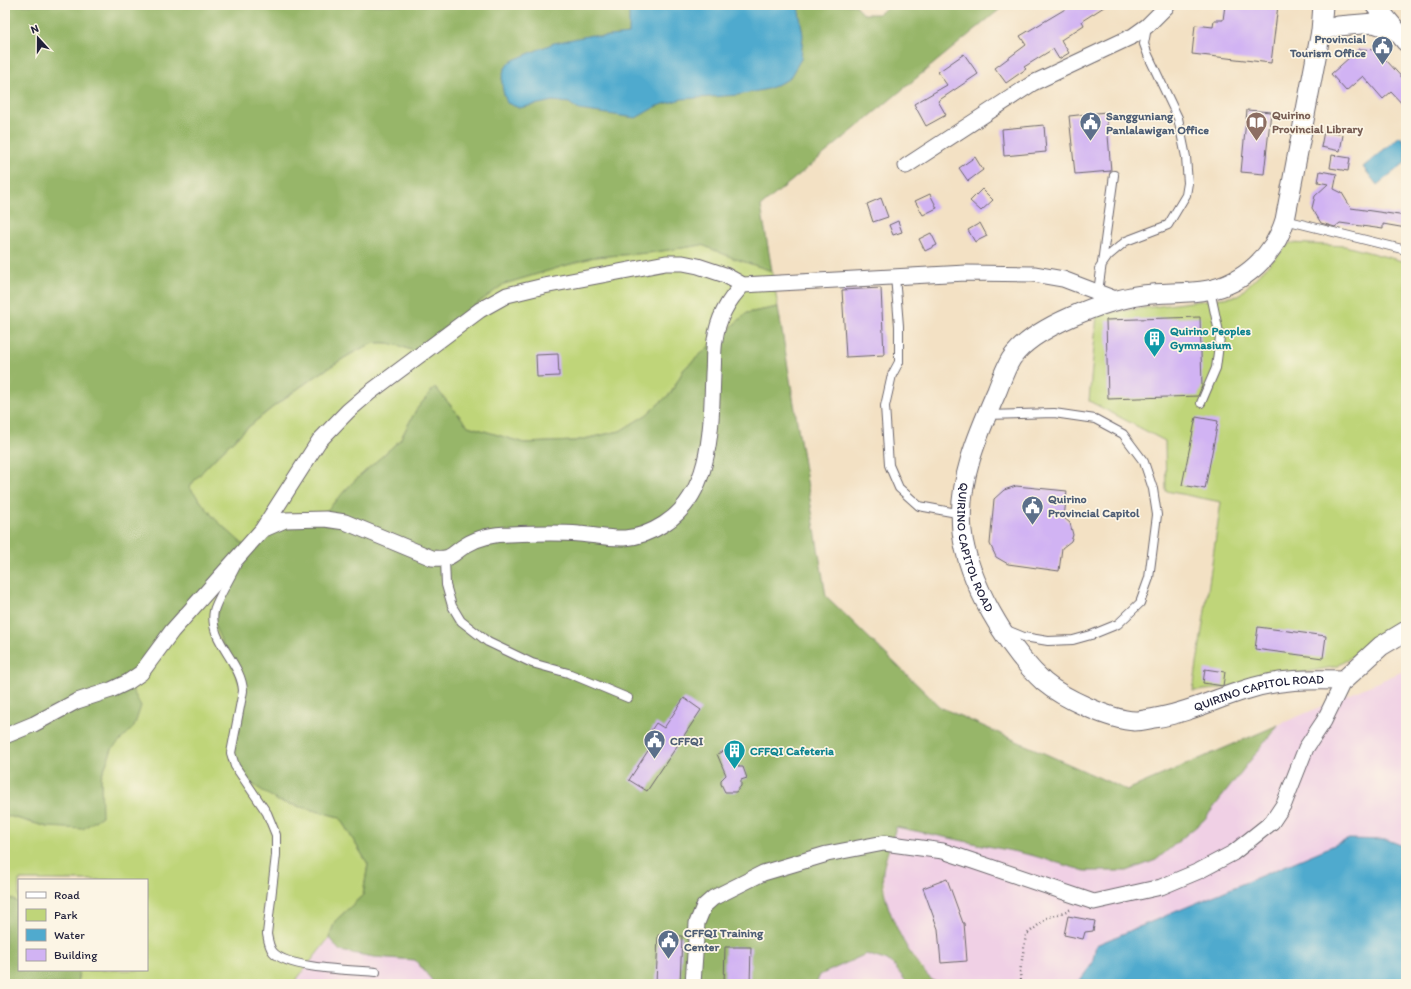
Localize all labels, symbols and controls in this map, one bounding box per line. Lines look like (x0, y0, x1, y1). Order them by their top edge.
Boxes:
north arrow (18, 18, 58, 58)
text: N (29, 22, 40, 37)
place label: Provincial Tourism Office (1289, 32, 1367, 60)
public building icon: Provincial Tourism Office (1369, 33, 1395, 66)
place label: Quirino Provincial Library (1272, 108, 1363, 137)
place label: Sangguniang Panlalawigan Office (1106, 109, 1209, 138)
library icon: Quirino Provincial Library (1243, 109, 1269, 142)
public building icon: Sangguniang Panlalawigan Office (1077, 110, 1103, 143)
place label: Quirino Peoples Gymnasium (1170, 324, 1252, 353)
building icon: Quirino Peoples Gymnasium (1141, 325, 1167, 358)
street label: QUIRINO CAPITOL ROAD (954, 482, 997, 614)
place label: Quirino Provincial Capitol (1048, 492, 1140, 521)
public building icon: Quirino Provincial Capitol (1019, 493, 1045, 526)
street label: QUIRINO CAPITOL ROAD (1192, 673, 1324, 714)
public building icon: CFFQI (641, 728, 667, 761)
place label: CFFQI (670, 734, 704, 748)
building icon: CFFQI Cafeteria (721, 738, 747, 771)
place label: CFFQI Cafeteria (750, 744, 834, 758)
legend (18, 879, 148, 971)
text: Road (54, 888, 80, 902)
text: Park (54, 908, 78, 922)
place label: CFFQI Training Center (684, 926, 764, 954)
public building icon: CFFQI Training Center (656, 927, 682, 960)
text: Water (54, 928, 85, 942)
text: Building (54, 948, 98, 962)

